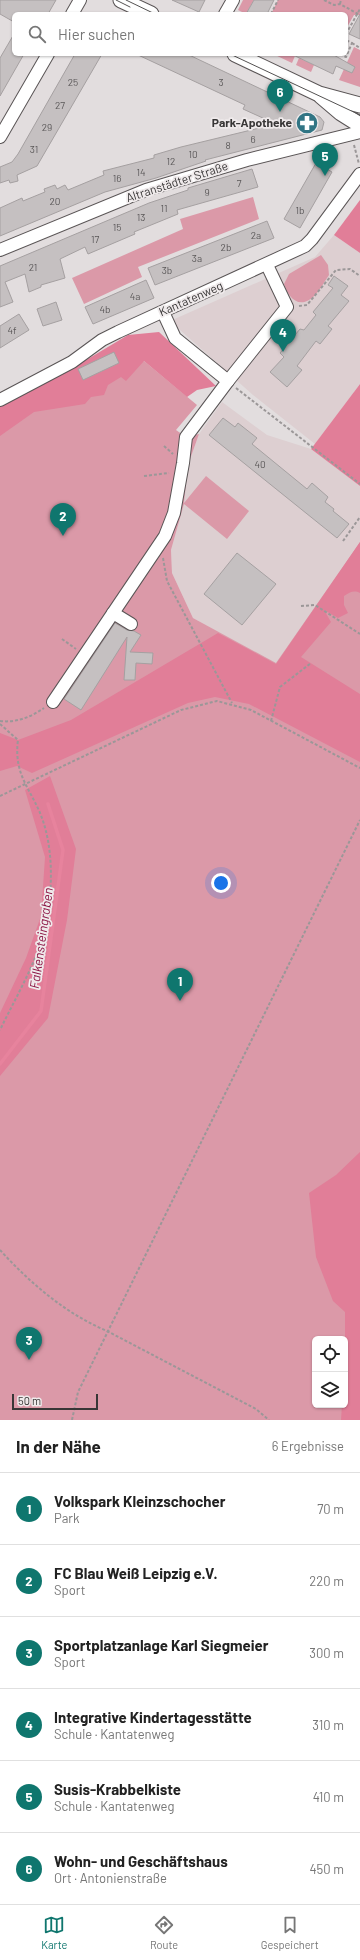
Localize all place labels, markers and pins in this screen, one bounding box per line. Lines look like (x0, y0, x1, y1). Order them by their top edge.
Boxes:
pin: 6 (267, 79, 293, 112)
pharmacy icon: Park-Apotheke (294, 110, 320, 136)
place label: Park-Apotheke (212, 115, 292, 129)
pin: 5 (312, 143, 338, 176)
pin: 4 (270, 319, 296, 352)
pin: 2 (50, 503, 76, 536)
pin: 1 (167, 968, 193, 1001)
pin: 3 (16, 1327, 42, 1360)

